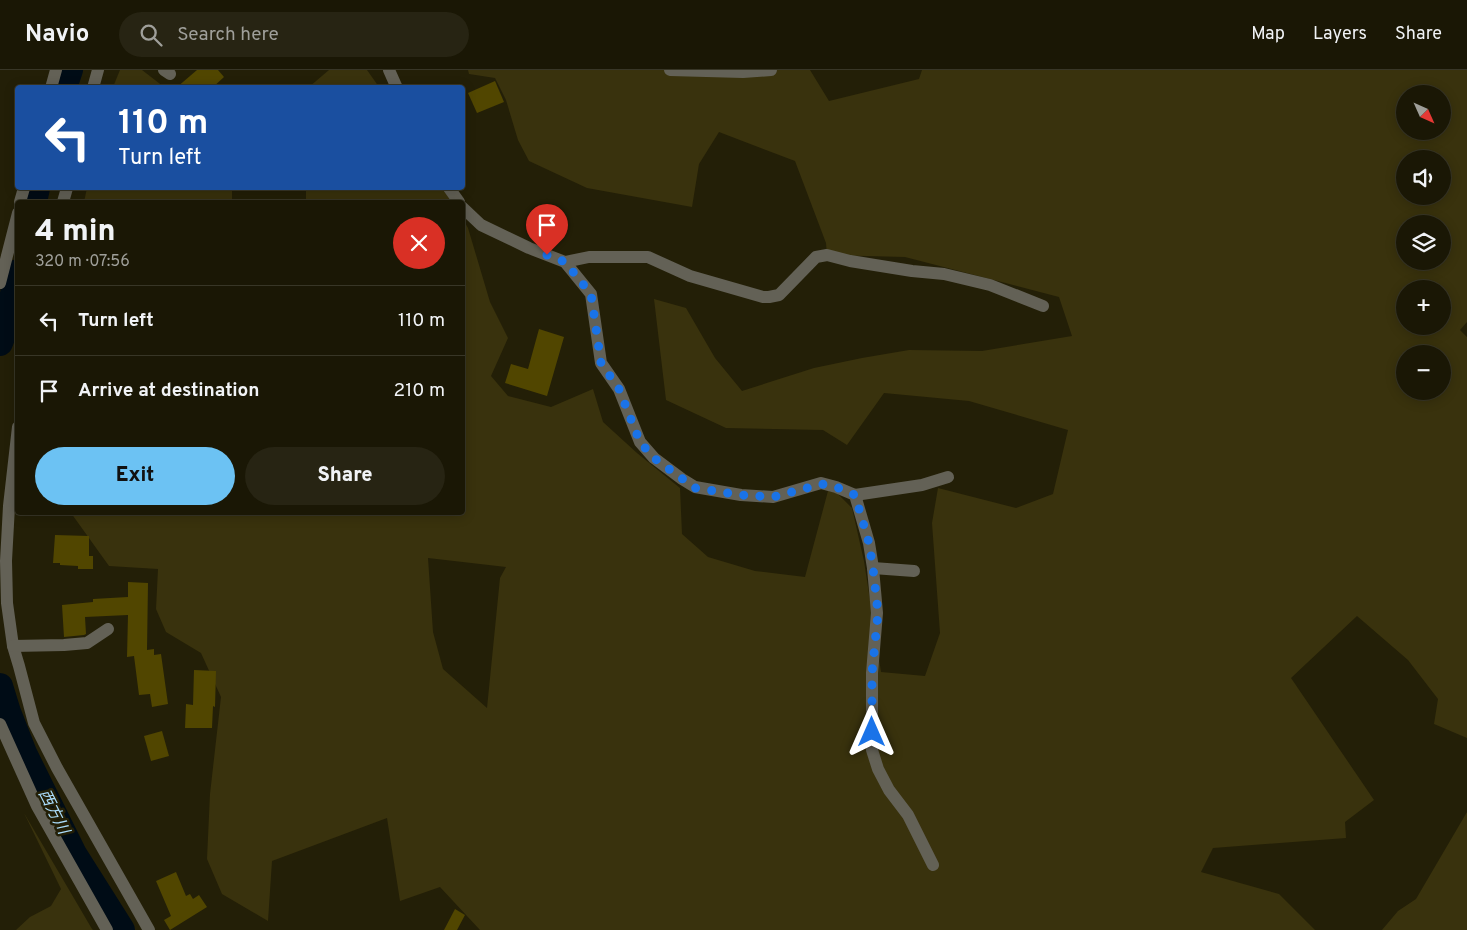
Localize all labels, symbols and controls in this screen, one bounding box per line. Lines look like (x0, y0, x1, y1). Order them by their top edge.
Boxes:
search box (119, 12, 469, 57)
text: Navio (25, 20, 89, 50)
icon: search (137, 21, 165, 49)
text: Search here (177, 23, 279, 47)
text: Map (1251, 23, 1285, 46)
text: Layers (1313, 23, 1367, 46)
text: Share (1395, 23, 1442, 46)
north arrow (1396, 85, 1451, 140)
map controls (1396, 85, 1451, 400)
text: 110 m (118, 102, 208, 146)
icon: left (35, 105, 100, 170)
text: Turn left (118, 145, 201, 172)
button: sound (1396, 150, 1451, 205)
pin (526, 204, 568, 255)
icon: arrive (533, 211, 561, 239)
text: 4 min (35, 214, 116, 251)
button: layers (1396, 215, 1451, 270)
button: close (393, 217, 445, 269)
text: 320 m · 07:56 (35, 252, 130, 272)
button: + (1396, 280, 1451, 335)
icon: left (35, 307, 63, 335)
text: Turn left (78, 309, 154, 333)
text: 110 m (398, 309, 445, 333)
button: − (1396, 345, 1451, 400)
icon: arrive (35, 377, 63, 405)
text: Arrive at destination (78, 379, 259, 403)
text: 210 m (394, 379, 445, 403)
button: Exit (35, 447, 235, 505)
button: Share (245, 447, 445, 505)
position arrow (845, 705, 897, 757)
water label: 西方川 (33, 786, 74, 840)

